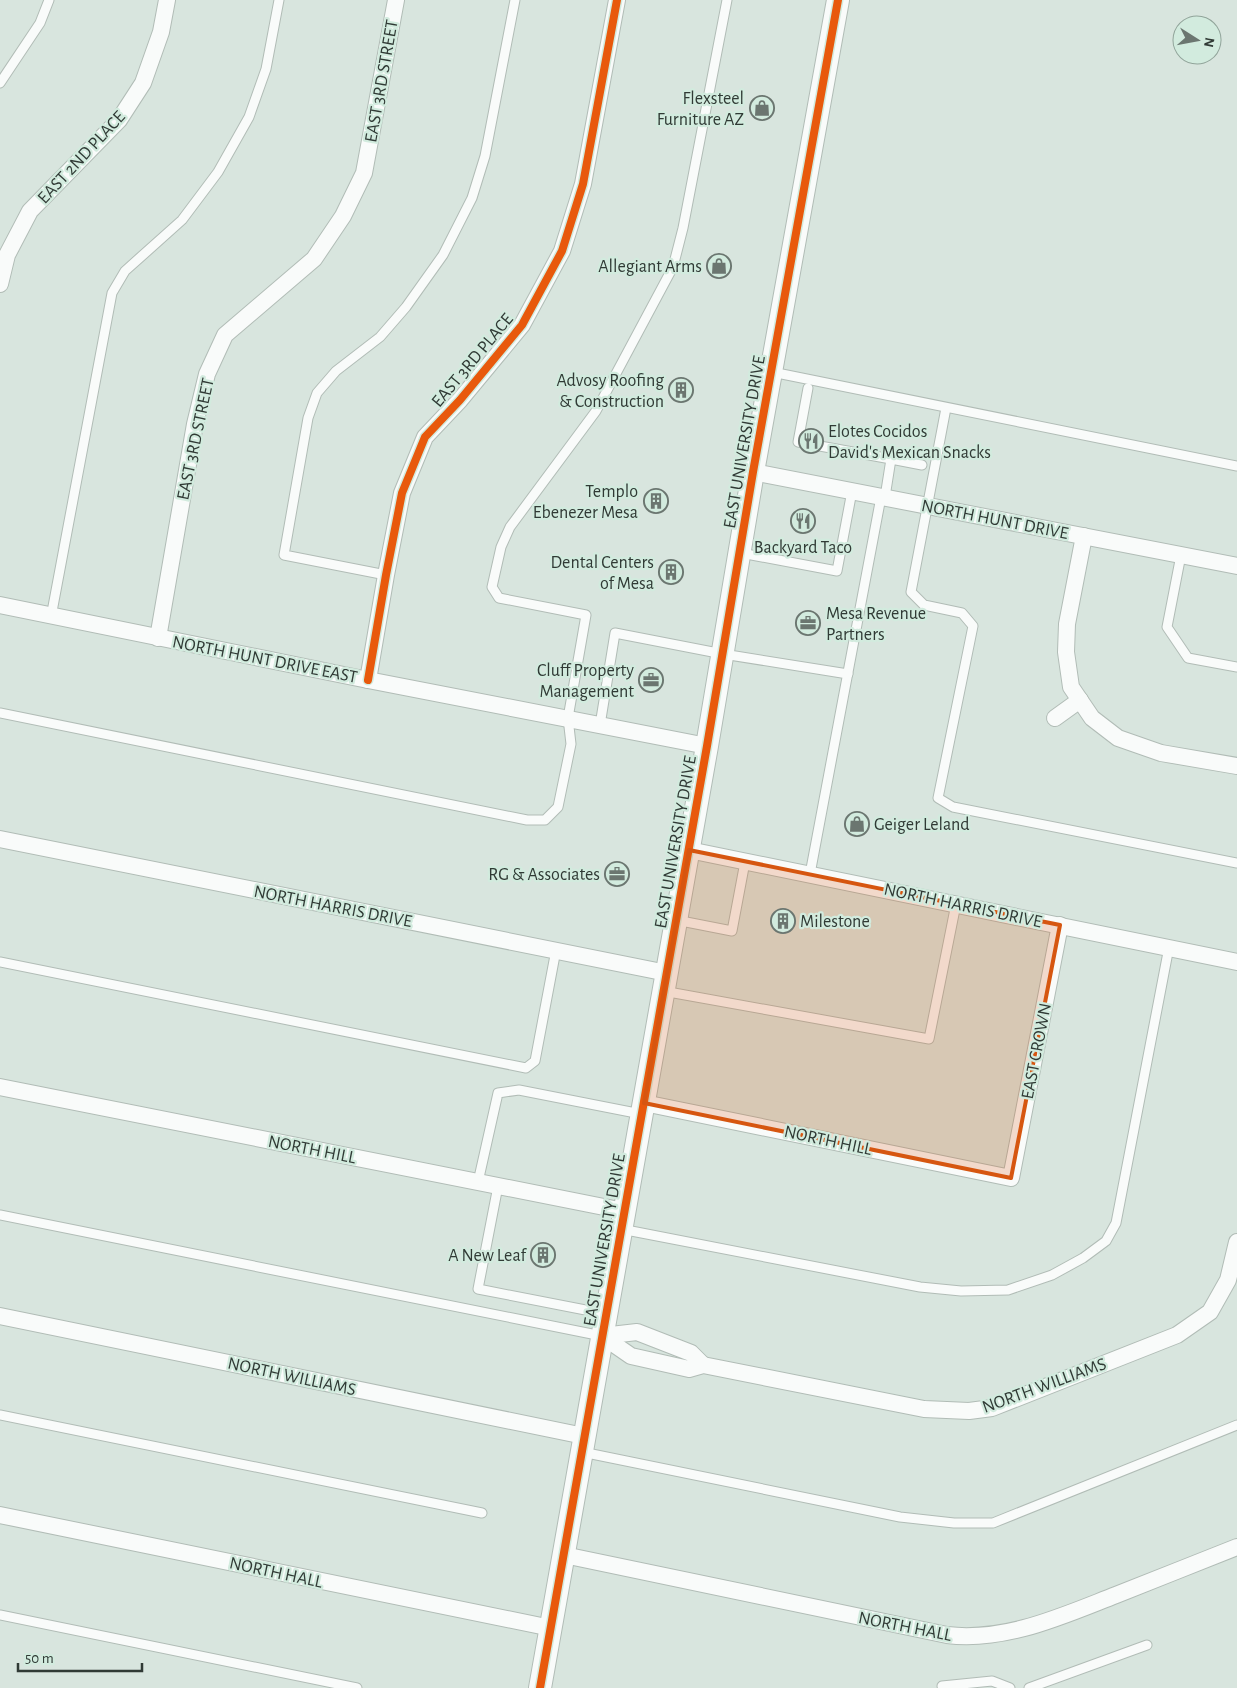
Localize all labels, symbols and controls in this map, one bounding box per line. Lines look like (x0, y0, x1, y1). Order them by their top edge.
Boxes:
north arrow (1172, 15, 1222, 65)
street label: EAST 3RD STREET (362, 18, 402, 144)
text: N (1201, 36, 1217, 48)
place label: Flexsteel Furniture AZ (657, 90, 744, 129)
shop icon: Flexsteel Furniture AZ (749, 95, 775, 121)
street label: EAST 2ND PLACE (35, 108, 129, 207)
shop icon: Allegiant Arms (706, 253, 732, 279)
place label: Allegiant Arms (598, 258, 702, 276)
street label: EAST 3RD PLACE (429, 310, 517, 411)
street label: EAST UNIVERSITY DRIVE (721, 354, 769, 530)
place label: Advosy Roofing & Construction (556, 372, 664, 411)
street label: EAST 3RD STREET (174, 376, 218, 502)
building icon: Advosy Roofing & Construction (668, 377, 694, 403)
place label: Elotes Cocidos David's Mexican Snacks (828, 423, 991, 462)
restaurant icon: Elotes Cocidos David's Mexican Snacks (798, 428, 824, 454)
place label: Templo Ebenezer Mesa (533, 483, 638, 522)
building icon: Templo Ebenezer Mesa (643, 488, 669, 514)
street label: NORTH HUNT DRIVE (920, 497, 1070, 543)
restaurant icon: Backyard Taco (790, 508, 816, 534)
place label: Backyard Taco (754, 539, 852, 557)
place label: Dental Centers of Mesa (550, 554, 654, 593)
building icon: Dental Centers of Mesa (658, 559, 684, 585)
place label: Mesa Revenue Partners (826, 605, 926, 644)
office icon: Mesa Revenue Partners (795, 610, 821, 636)
street label: NORTH HUNT DRIVE EAST (171, 633, 359, 687)
place label: Cluff Property Management (537, 662, 634, 701)
office icon: Cluff Property Management (638, 667, 664, 693)
street label: EAST UNIVERSITY DRIVE (652, 754, 700, 930)
shop icon: Geiger Leland (844, 811, 870, 837)
place label: Geiger Leland (874, 816, 970, 834)
office icon: RG & Associates (604, 861, 630, 887)
place label: RG & Associates (488, 866, 600, 884)
street label: NORTH HARRIS DRIVE (882, 880, 1044, 932)
street label: NORTH HARRIS DRIVE (252, 883, 414, 931)
building icon: Milestone (770, 908, 796, 934)
place label: Milestone (800, 913, 870, 931)
street label: EAST CROWN (1019, 1001, 1055, 1101)
street label: NORTH HILL (782, 1123, 874, 1159)
street label: NORTH HILL (266, 1133, 358, 1167)
street label: EAST UNIVERSITY DRIVE (581, 1152, 629, 1328)
building icon: A New Leaf (530, 1242, 556, 1268)
place label: A New Leaf (448, 1247, 528, 1265)
street label: NORTH WILLIAMS (226, 1355, 358, 1399)
street label: NORTH WILLIAMS (980, 1355, 1109, 1417)
street label: NORTH HALL (228, 1554, 324, 1592)
street label: NORTH HALL (857, 1609, 953, 1645)
scale bar (18, 1640, 141, 1672)
text: 50 m (25, 1651, 54, 1666)

